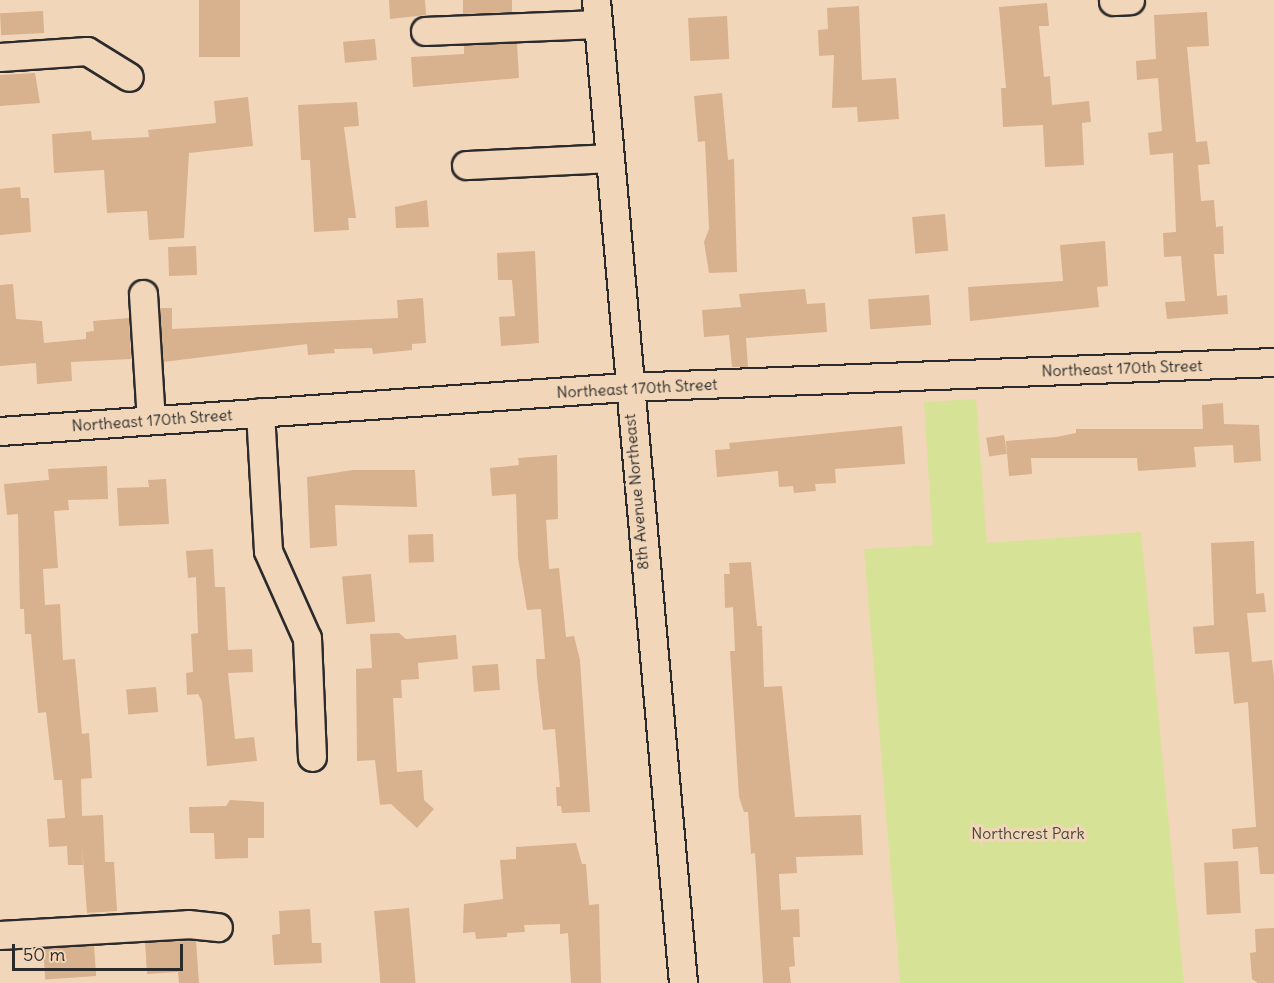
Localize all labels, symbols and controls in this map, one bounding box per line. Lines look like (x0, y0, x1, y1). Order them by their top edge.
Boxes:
street label: Northeast 170th Street (1041, 356, 1203, 380)
street label: Northeast 170th Street (556, 374, 718, 402)
street label: Northeast 170th Street (71, 405, 233, 435)
street label: 8th Avenue Northeast (620, 413, 652, 571)
park label: Northcrest Park (971, 823, 1085, 843)
scale bar (15, 932, 186, 970)
text: 50 m (23, 943, 65, 966)

